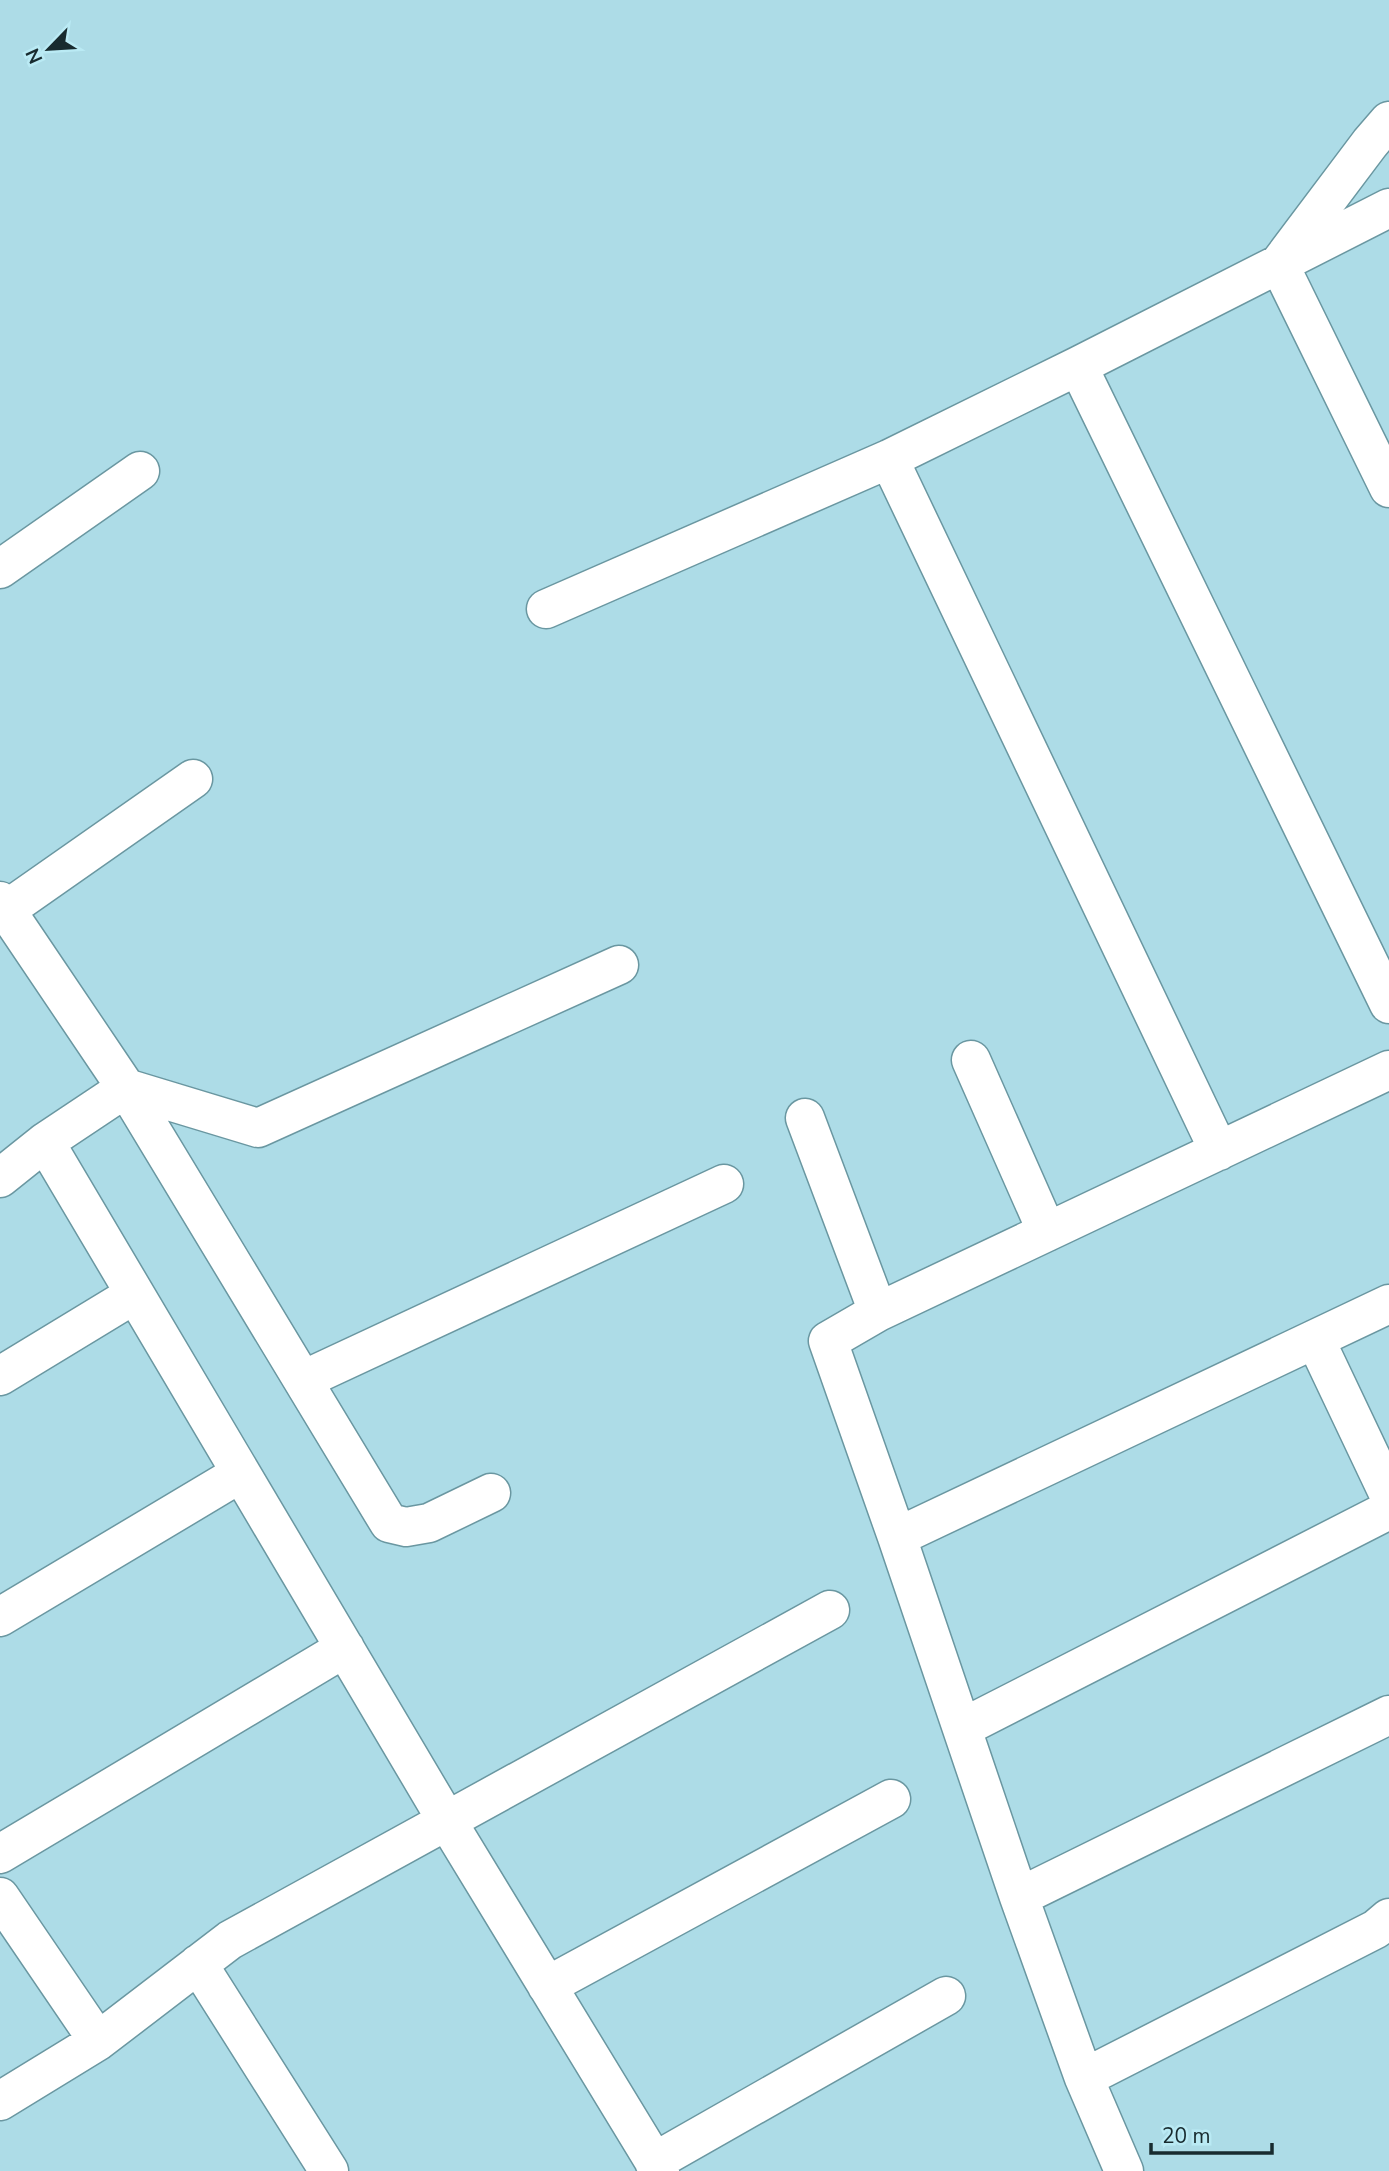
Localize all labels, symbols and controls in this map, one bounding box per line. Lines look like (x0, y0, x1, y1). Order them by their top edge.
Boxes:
north arrow (14, 14, 84, 84)
text: N (20, 44, 49, 68)
scale bar (1151, 2112, 1272, 2156)
text: 20 m (1162, 2122, 1211, 2150)

